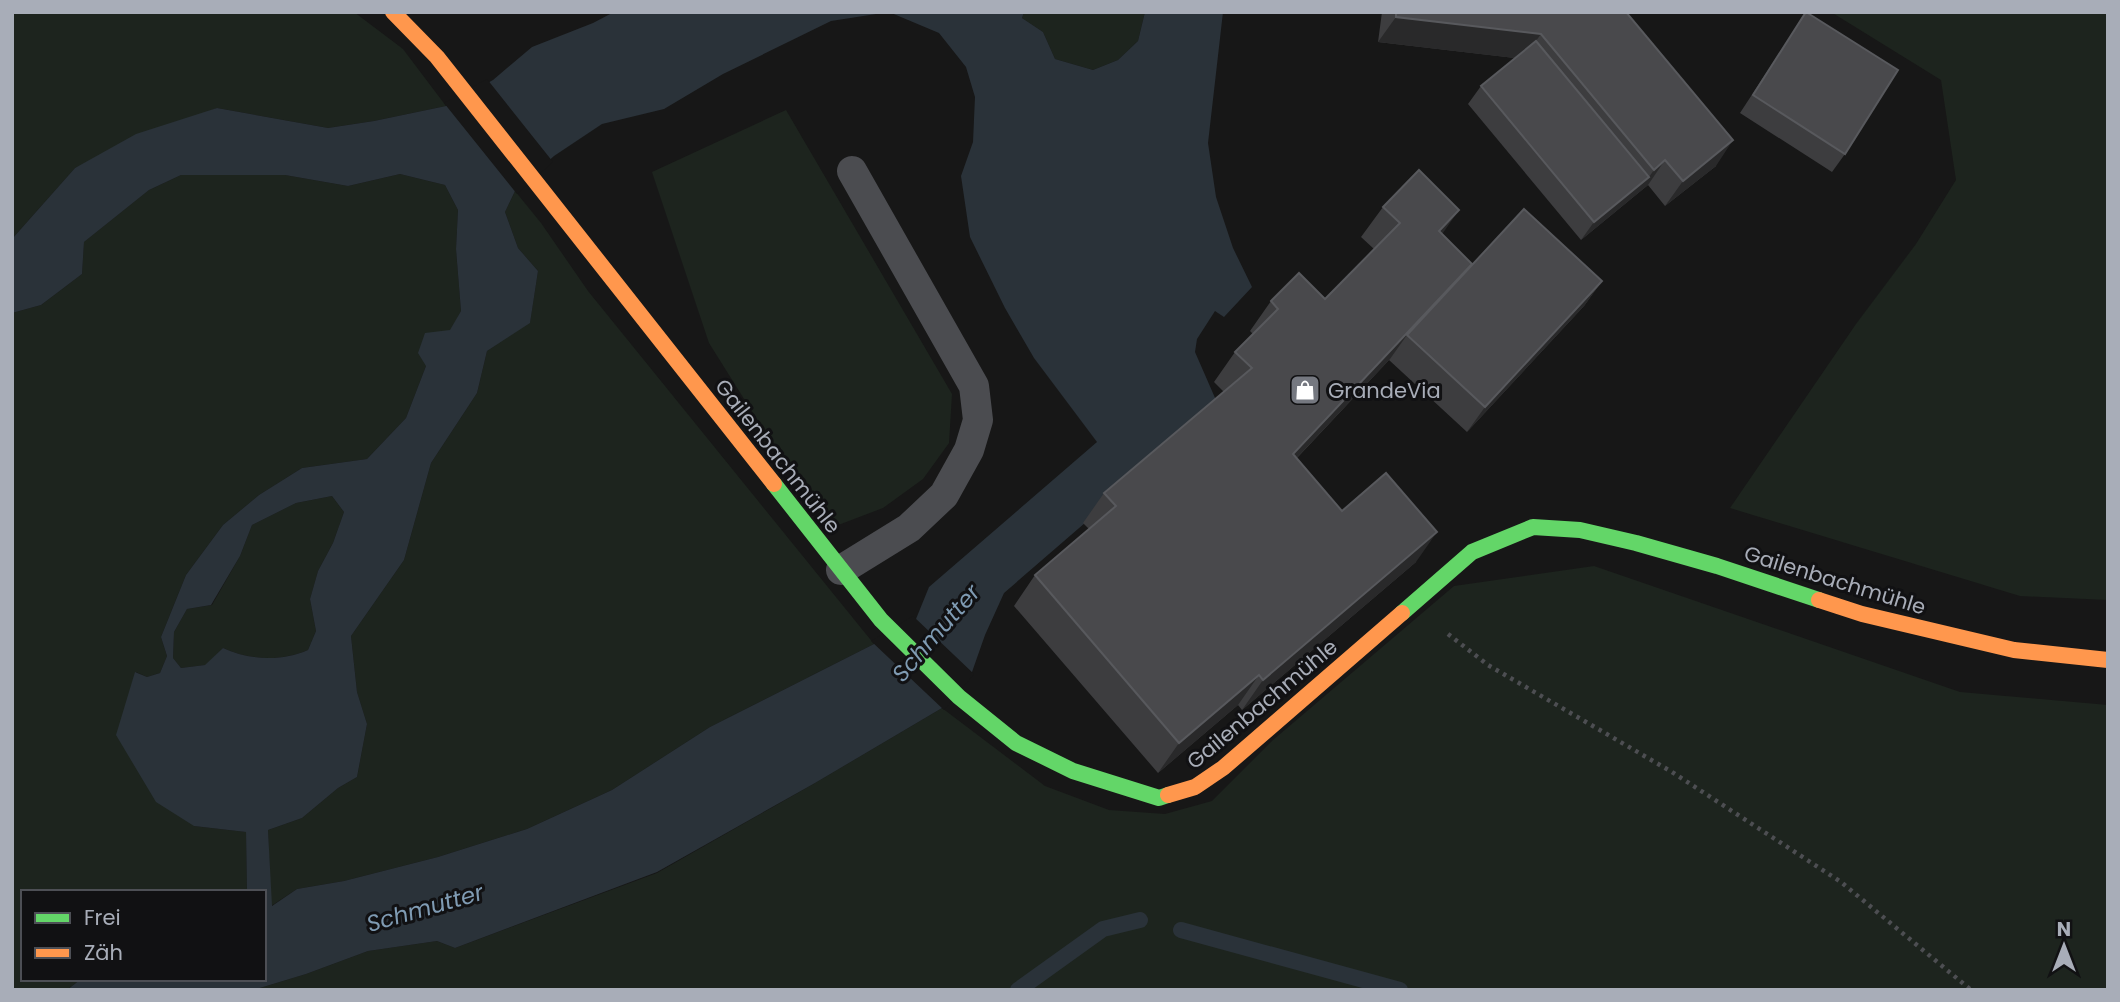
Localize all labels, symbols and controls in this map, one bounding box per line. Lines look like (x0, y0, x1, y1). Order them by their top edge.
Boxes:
street label: Gailenbachmühle (709, 373, 847, 539)
shop icon: GrandeVia (1288, 373, 1322, 407)
place label: GrandeVia (1328, 376, 1441, 405)
street label: Gailenbachmühle (1741, 539, 1929, 621)
water label: Schmutter (885, 576, 988, 689)
street label: Gailenbachmühle (1180, 632, 1344, 776)
water label: Schmutter (363, 876, 488, 940)
legend (21, 890, 266, 981)
text: Frei (84, 903, 121, 932)
north arrow (2029, 911, 2099, 981)
text: N (2057, 916, 2071, 943)
text: Zäh (84, 938, 123, 967)

